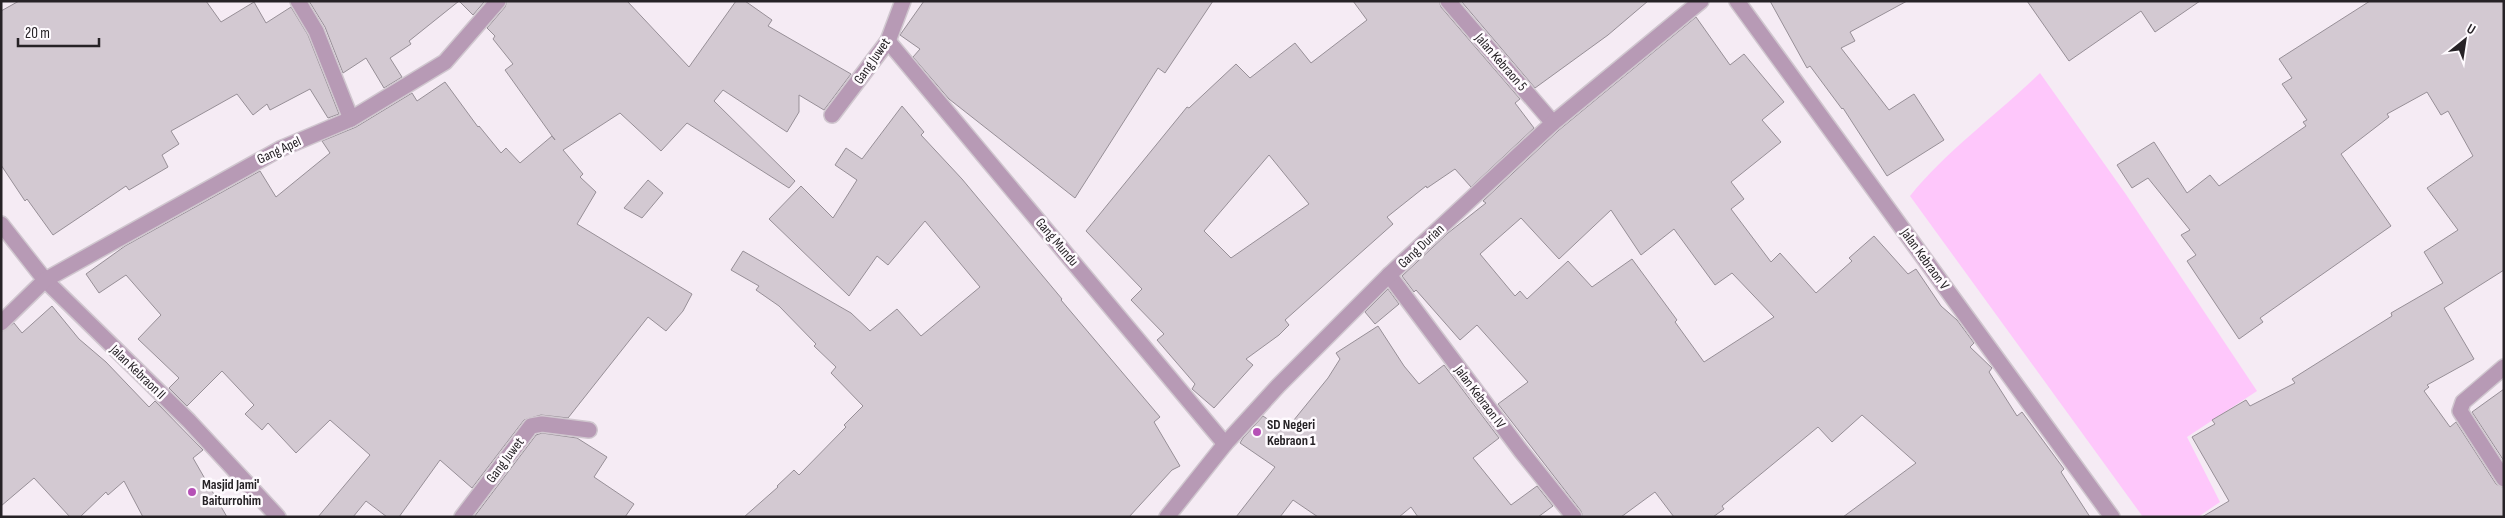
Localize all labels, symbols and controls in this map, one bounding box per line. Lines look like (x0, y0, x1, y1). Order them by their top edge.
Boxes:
scale bar (18, 15, 99, 47)
north arrow (2440, 15, 2490, 65)
text: U (2464, 20, 2479, 38)
text: 20 m (25, 24, 50, 43)
street label: Jalan Kebraon 5 (1471, 29, 1531, 95)
street label: Gang Juwet (850, 35, 894, 87)
street label: Gang Apel (254, 132, 304, 168)
street label: Gang Mundu (1032, 214, 1082, 270)
street label: Gang Durian (1394, 220, 1448, 272)
street label: Jalan Kebraon V (1897, 224, 1953, 293)
street label: Jalan Kebraon II (106, 341, 169, 403)
street label: Jalan Kebraon IV (1450, 361, 1510, 432)
place label: SD Negeri Kebraon 1 (1267, 416, 1316, 449)
marker: SD Negeri Kebraon 1 (1251, 426, 1263, 438)
street label: Gang Juwet (482, 434, 528, 486)
place label: Masjid Jami' Baiturrohim (202, 476, 261, 509)
marker: Masjid Jami' Baiturrohim (186, 486, 198, 498)

